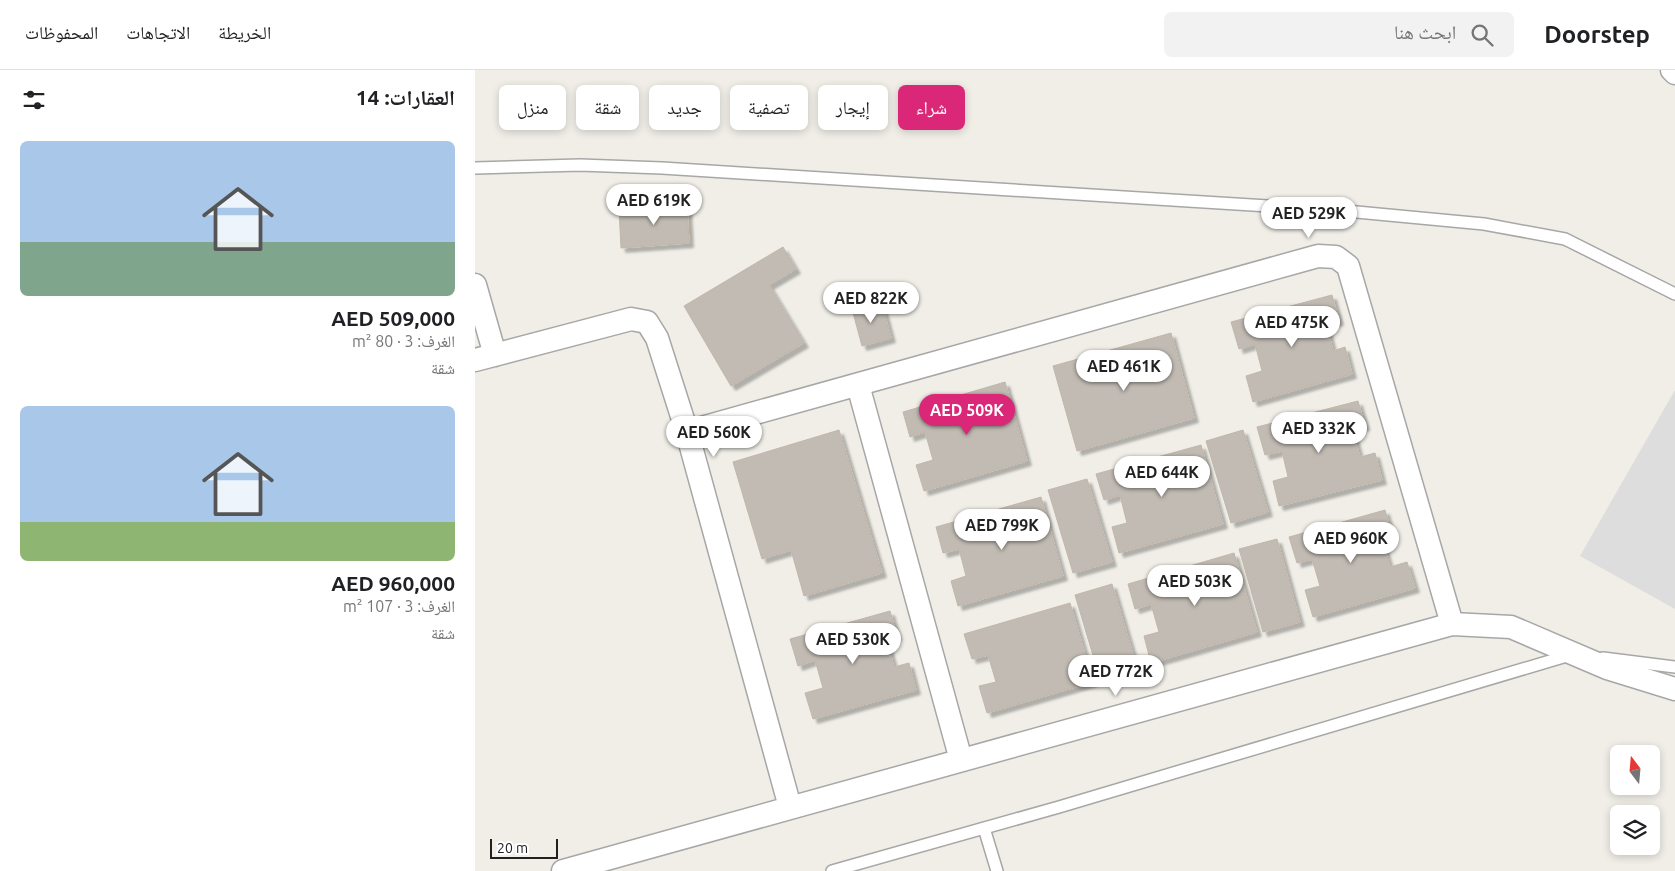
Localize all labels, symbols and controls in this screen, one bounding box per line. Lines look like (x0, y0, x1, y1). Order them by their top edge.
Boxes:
search box (1164, 12, 1514, 57)
text: ابحث هنا (1394, 21, 1456, 43)
icon: search (1468, 21, 1496, 49)
text: Doorstep (1544, 21, 1650, 48)
text: المحفوظات (25, 22, 98, 42)
text: الاتجاهات (126, 22, 190, 42)
text: الخريطة (218, 22, 271, 42)
text: العقارات: 14 (356, 85, 455, 109)
chip: منزل (499, 85, 566, 130)
chip: شقة (576, 85, 639, 130)
chip: جديد (649, 85, 720, 130)
chip: تصفية (730, 85, 808, 130)
chip: إيجار (818, 85, 888, 130)
chip: شراء (898, 85, 965, 130)
icon: filters (20, 86, 48, 114)
icon: home (193, 174, 283, 264)
pin: AED 619K (602, 184, 706, 226)
text: AED 619K (617, 191, 691, 209)
pin: AED 529K (1257, 196, 1361, 239)
text: AED 529K (1272, 204, 1346, 222)
pin: AED 822K (819, 282, 923, 324)
text: AED 822K (834, 289, 908, 307)
text: AED 509,000 (331, 306, 455, 330)
pin: AED 475K (1240, 306, 1344, 348)
text: AED 475K (1255, 313, 1329, 331)
text: الغرف: 3 · 80 m² (352, 332, 455, 350)
pin: AED 461K (1072, 350, 1176, 392)
text: AED 461K (1087, 357, 1161, 375)
text: شقة (431, 359, 455, 377)
pin: AED 509K (915, 394, 1019, 436)
text: AED 509K (930, 401, 1004, 419)
pin: AED 332K (1267, 412, 1371, 454)
pin: AED 560K (662, 416, 766, 458)
text: AED 332K (1282, 419, 1356, 437)
text: AED 560K (677, 423, 751, 441)
icon: home (193, 439, 283, 529)
pin: AED 644K (1110, 456, 1214, 498)
text: AED 644K (1125, 463, 1199, 481)
pin: AED 799K (950, 508, 1054, 551)
text: AED 799K (965, 516, 1039, 534)
pin: AED 960K (1299, 522, 1403, 564)
text: AED 960K (1314, 529, 1388, 547)
pin: AED 503K (1143, 564, 1247, 607)
text: AED 960,000 (331, 571, 455, 595)
text: AED 503K (1158, 572, 1232, 590)
text: الغرف: 3 · 107 m² (343, 597, 455, 615)
pin: AED 530K (801, 622, 905, 665)
text: شقة (431, 624, 455, 642)
text: AED 530K (816, 630, 890, 648)
pin: AED 772K (1064, 654, 1168, 697)
text: AED 772K (1079, 662, 1153, 680)
north arrow (1610, 745, 1660, 795)
map controls (1610, 745, 1660, 855)
button: layers (1610, 805, 1660, 855)
scale bar (490, 836, 557, 859)
text: 20 m (497, 840, 528, 856)

